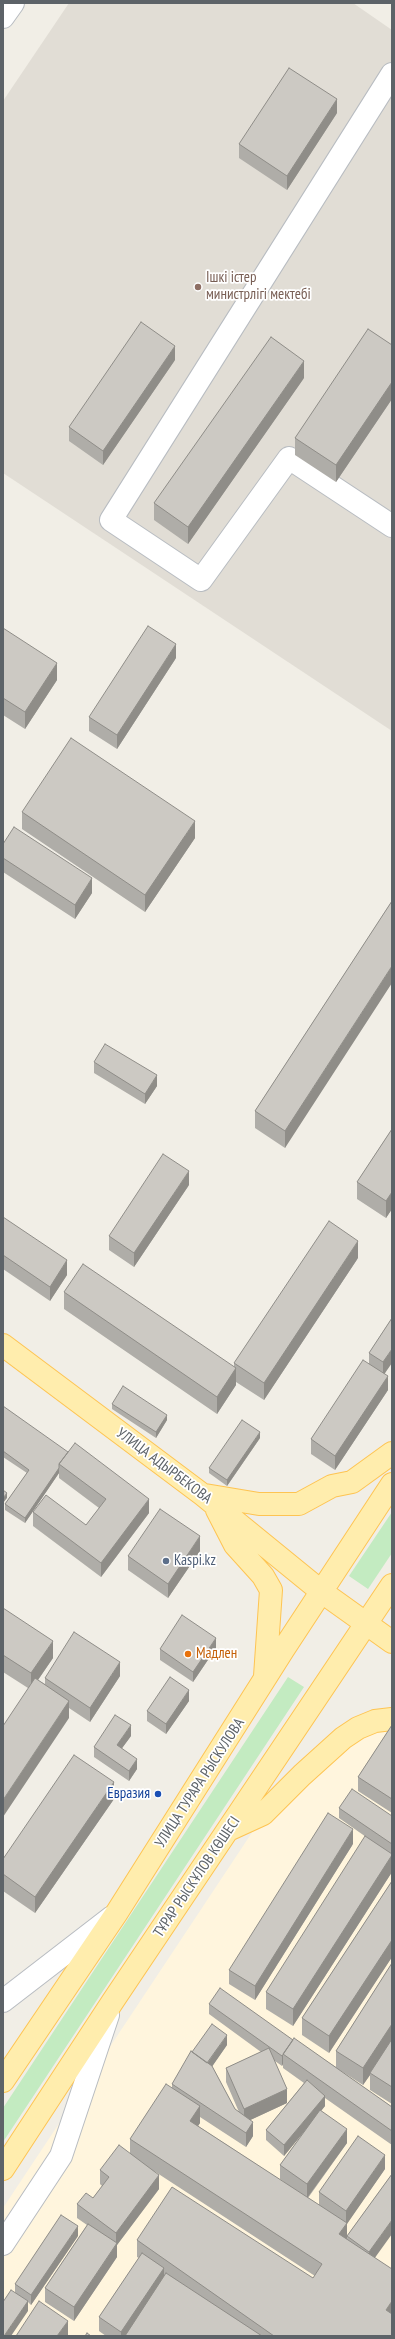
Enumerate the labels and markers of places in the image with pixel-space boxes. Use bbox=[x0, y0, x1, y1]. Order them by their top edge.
place label: Ішкі істер министрлігі мектебі bbox=[206, 269, 311, 304]
marker: Ішкі істер министрлігі мектебі bbox=[193, 282, 203, 292]
place label: Kaspi.kz bbox=[174, 1552, 216, 1570]
marker: Kaspi.kz bbox=[161, 1556, 171, 1566]
place label: Мадлен bbox=[196, 1645, 237, 1663]
marker: Мадлен bbox=[183, 1649, 193, 1659]
place label: Евразия bbox=[107, 1785, 150, 1803]
marker: Евразия bbox=[153, 1789, 163, 1799]

